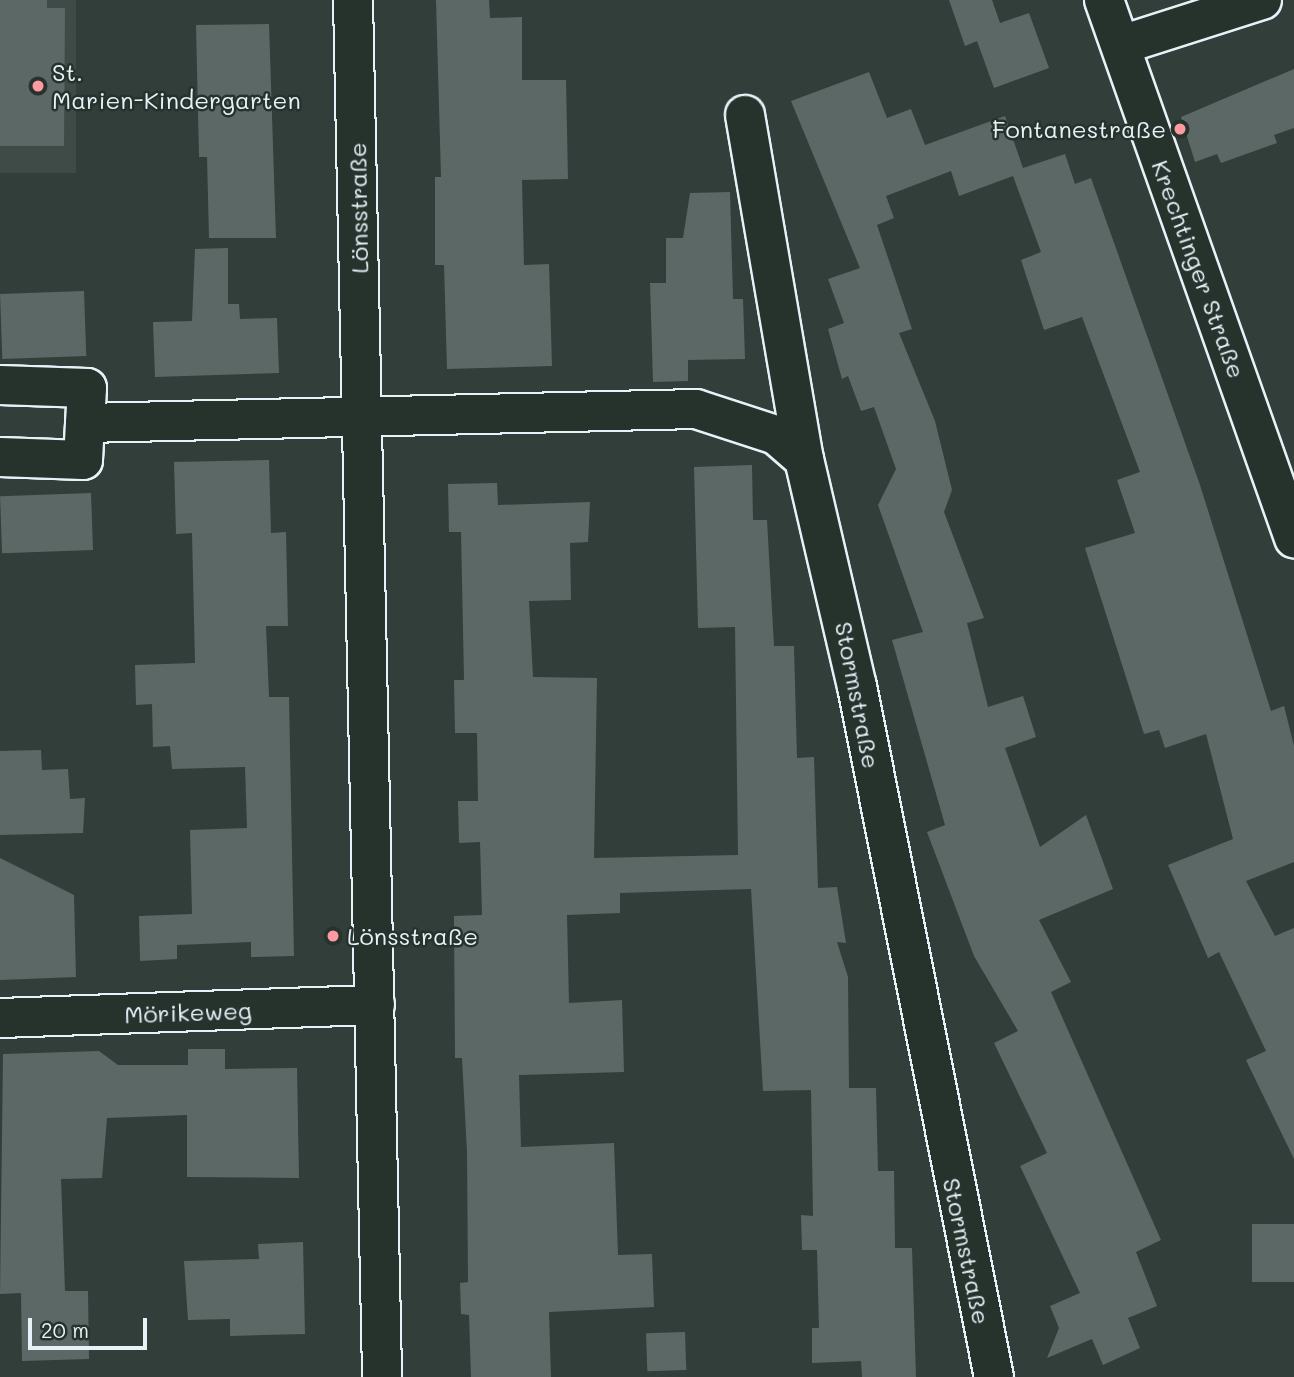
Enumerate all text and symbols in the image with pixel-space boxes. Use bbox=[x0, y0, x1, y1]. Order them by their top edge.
place label: St. Marien-Kindergarten bbox=[52, 58, 301, 114]
marker: St. Marien-Kindergarten bbox=[30, 78, 46, 94]
place label: Fontanestraße bbox=[992, 115, 1166, 143]
marker: Fontanestraße bbox=[1172, 121, 1188, 137]
street label: Lönsstraße bbox=[342, 142, 374, 274]
street label: Krechtinger Straße bbox=[1146, 156, 1252, 382]
street label: Stormstraße bbox=[830, 619, 886, 771]
place label: Lönsstraße bbox=[347, 922, 478, 950]
marker: Lönsstraße bbox=[325, 928, 341, 944]
street label: Mörikeweg bbox=[124, 995, 252, 1029]
street label: Stormstraße bbox=[937, 1175, 997, 1327]
scale bar bbox=[32, 1304, 150, 1348]
text: 20 m bbox=[41, 1316, 89, 1343]

